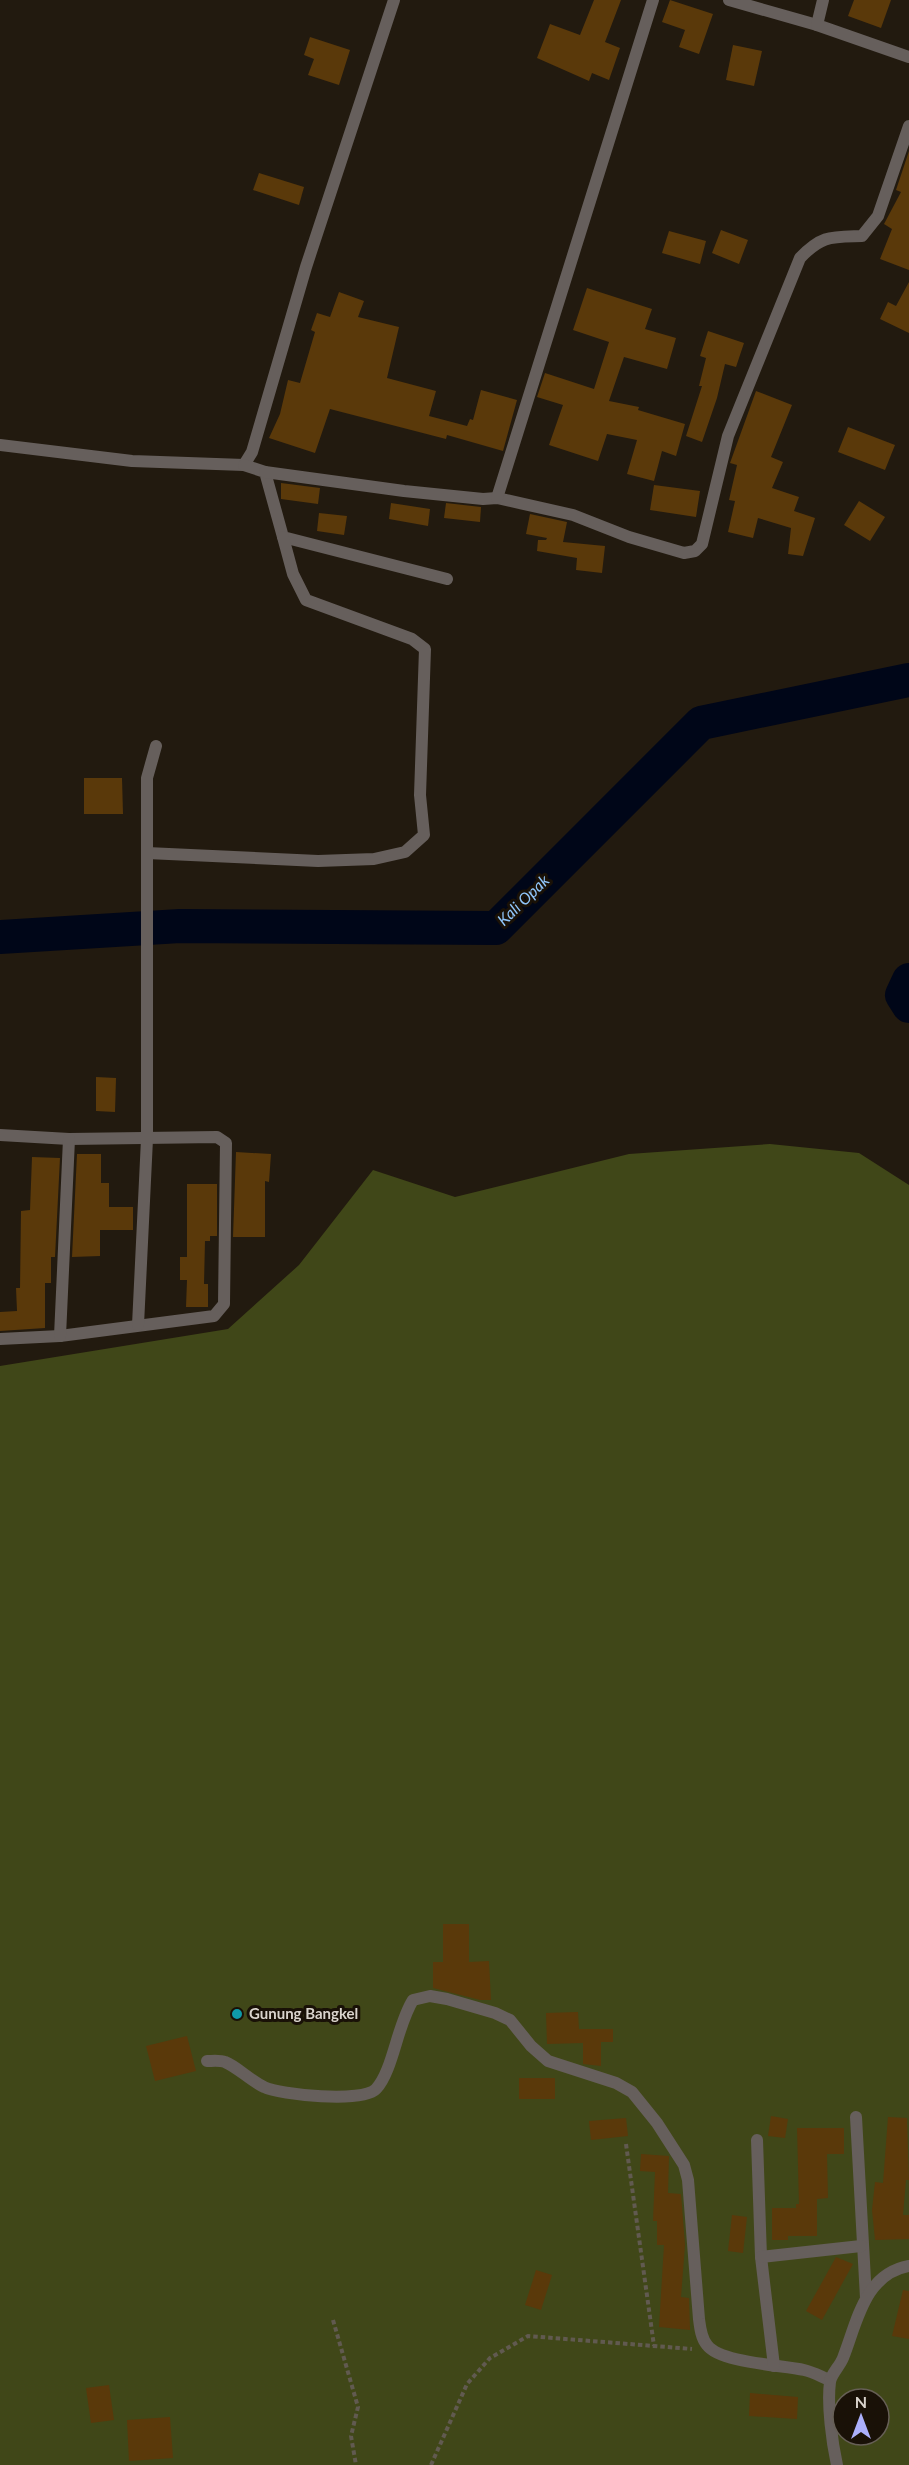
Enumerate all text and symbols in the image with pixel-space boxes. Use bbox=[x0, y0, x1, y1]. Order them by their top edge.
water label: Kali Opak bbox=[493, 870, 553, 929]
place label: Gunung Bangkel bbox=[249, 2004, 358, 2022]
marker: Gunung Bangkel bbox=[230, 2007, 244, 2021]
north arrow bbox=[831, 2387, 891, 2447]
text: N bbox=[855, 2392, 867, 2411]

